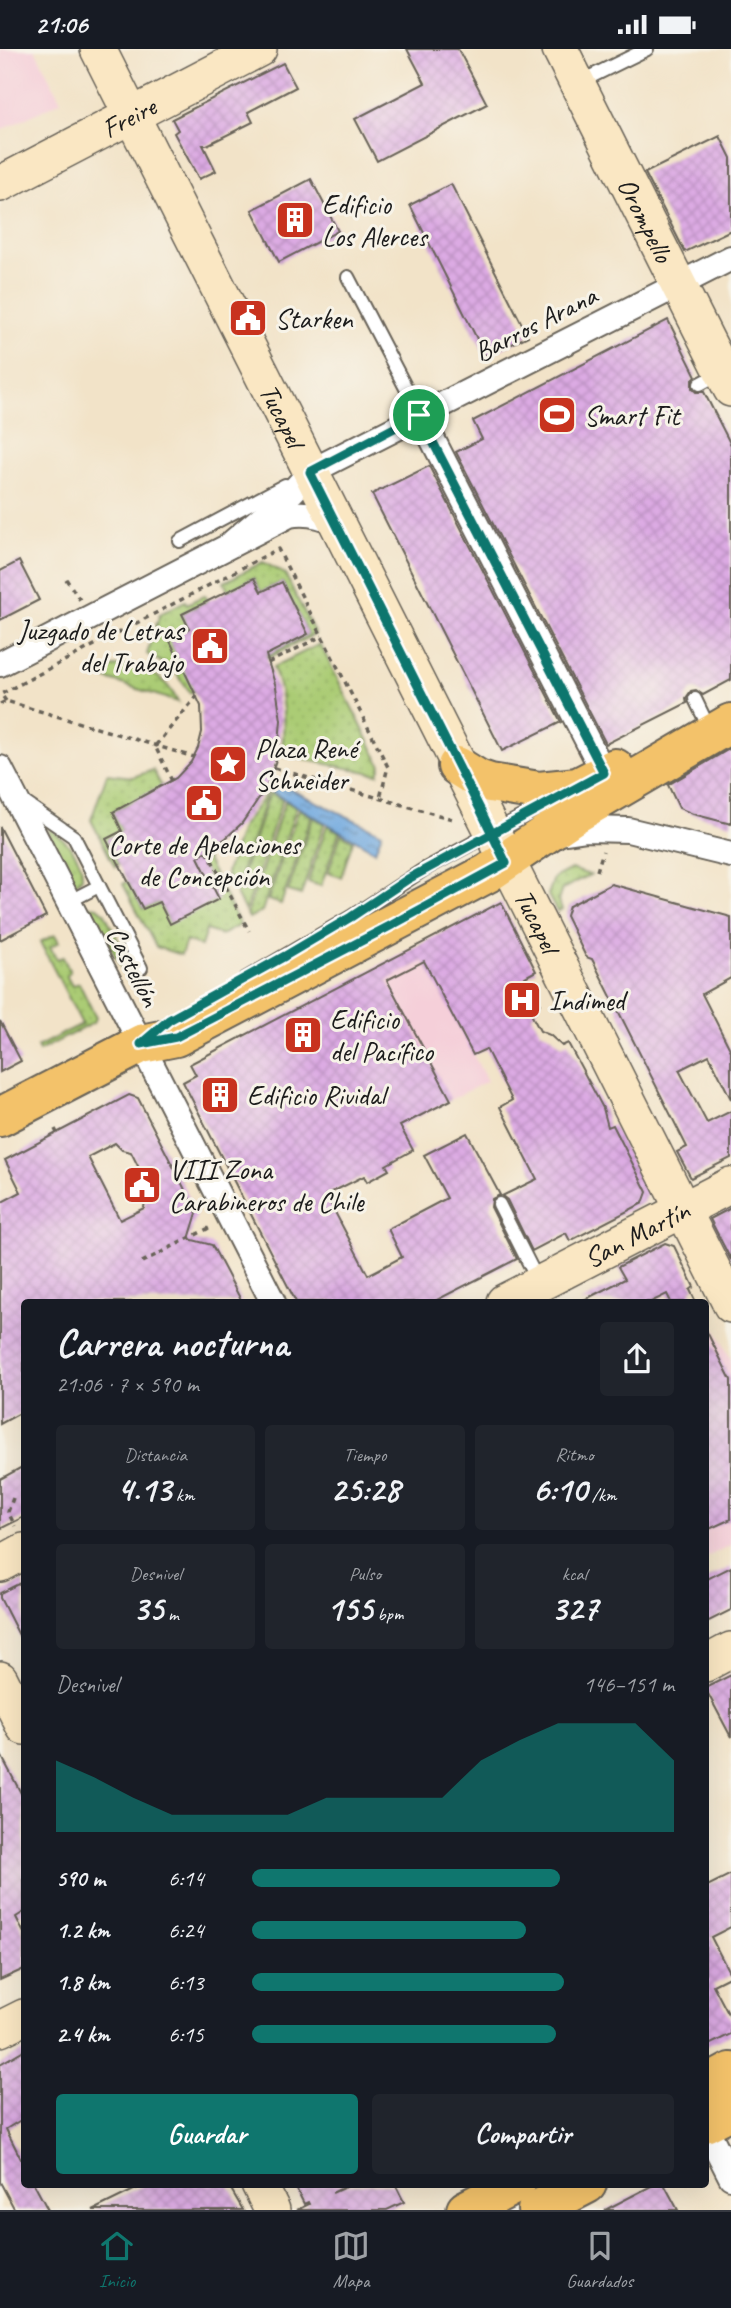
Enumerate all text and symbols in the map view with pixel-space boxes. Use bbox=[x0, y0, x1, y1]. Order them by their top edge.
text: 21:06 bbox=[35, 8, 88, 41]
street label: Freire bbox=[96, 88, 163, 146]
street label: Orompello bbox=[610, 172, 682, 270]
place label: Edificio Los Alerces bbox=[322, 187, 429, 254]
building icon: Edificio Los Alerces bbox=[274, 199, 316, 241]
street label: Barros Arana bbox=[468, 277, 604, 369]
public building icon: Starken bbox=[227, 297, 269, 339]
place label: Starken bbox=[275, 301, 354, 336]
street label: Tucapel bbox=[252, 378, 315, 458]
pin bbox=[389, 385, 449, 445]
sports icon: Smart Fit bbox=[536, 394, 578, 436]
icon: arrive bbox=[400, 396, 438, 434]
place label: Smart Fit bbox=[584, 398, 682, 433]
place label: Juzgado de Letras del Trabajo bbox=[16, 613, 185, 680]
public building icon: Juzgado de Letras del Trabajo bbox=[189, 625, 231, 667]
place label: Plaza René Schneider bbox=[255, 731, 361, 798]
place icon: Plaza René Schneider bbox=[207, 743, 249, 785]
public building icon: Corte de Apelaciones de Concepción bbox=[183, 782, 225, 824]
place label: Corte de Apelaciones de Concepción bbox=[108, 827, 302, 894]
street label: Tucapel bbox=[506, 883, 570, 963]
street label: Castellón bbox=[99, 920, 169, 1013]
hospital icon: Indimed bbox=[501, 979, 543, 1021]
place label: Indimed bbox=[549, 983, 629, 1018]
place label: Edificio del Pacífico bbox=[330, 1002, 435, 1069]
building icon: Edificio del Pacífico bbox=[282, 1014, 324, 1056]
building icon: Edificio Rividal bbox=[199, 1074, 241, 1116]
place label: Edificio Rividal bbox=[247, 1078, 390, 1113]
place label: VIII Zona Carabineros de Chile bbox=[169, 1152, 365, 1219]
public building icon: VIII Zona Carabineros de Chile bbox=[121, 1164, 163, 1206]
street label: San Martín bbox=[578, 1192, 696, 1276]
text: Carrera nocturna bbox=[56, 1320, 289, 1367]
button: share bbox=[600, 1322, 674, 1396]
text: 21:06 · 7 × 590 m bbox=[56, 1370, 199, 1399]
text: Distancia bbox=[124, 1443, 187, 1467]
text: Tiempo bbox=[344, 1443, 386, 1467]
text: Ritmo bbox=[555, 1443, 594, 1467]
text: 4.13 bbox=[117, 1467, 171, 1512]
text: 25:28 bbox=[330, 1467, 400, 1512]
text: 6:10 bbox=[532, 1467, 587, 1512]
text: km bbox=[171, 1483, 194, 1507]
text: /km bbox=[587, 1483, 617, 1507]
text: Desnivel bbox=[130, 1562, 181, 1586]
text: Pulso bbox=[349, 1562, 381, 1586]
text: kcal bbox=[562, 1562, 587, 1586]
text: 35 bbox=[133, 1586, 164, 1631]
text: 155 bbox=[327, 1586, 373, 1631]
text: 327 bbox=[551, 1586, 598, 1631]
text: m bbox=[164, 1602, 179, 1626]
text: bpm bbox=[373, 1602, 403, 1626]
text: Desnivel bbox=[56, 1670, 118, 1699]
text: 146–151 m bbox=[583, 1670, 674, 1699]
text: 590 m bbox=[56, 1864, 105, 1893]
text: 6:14 bbox=[168, 1864, 204, 1893]
text: 1.2 km bbox=[56, 1916, 110, 1945]
text: 6:24 bbox=[168, 1916, 204, 1945]
text: 1.8 km bbox=[56, 1968, 110, 1997]
text: 6:13 bbox=[168, 1968, 204, 1997]
text: 2.4 km bbox=[56, 2020, 110, 2049]
text: 6:15 bbox=[168, 2020, 204, 2049]
button: Guardar bbox=[56, 2094, 358, 2174]
button: Compartir bbox=[372, 2094, 674, 2174]
tab: Inicio bbox=[98, 2227, 136, 2293]
tab: Mapa bbox=[332, 2227, 370, 2293]
tab: Guardados bbox=[566, 2227, 633, 2293]

